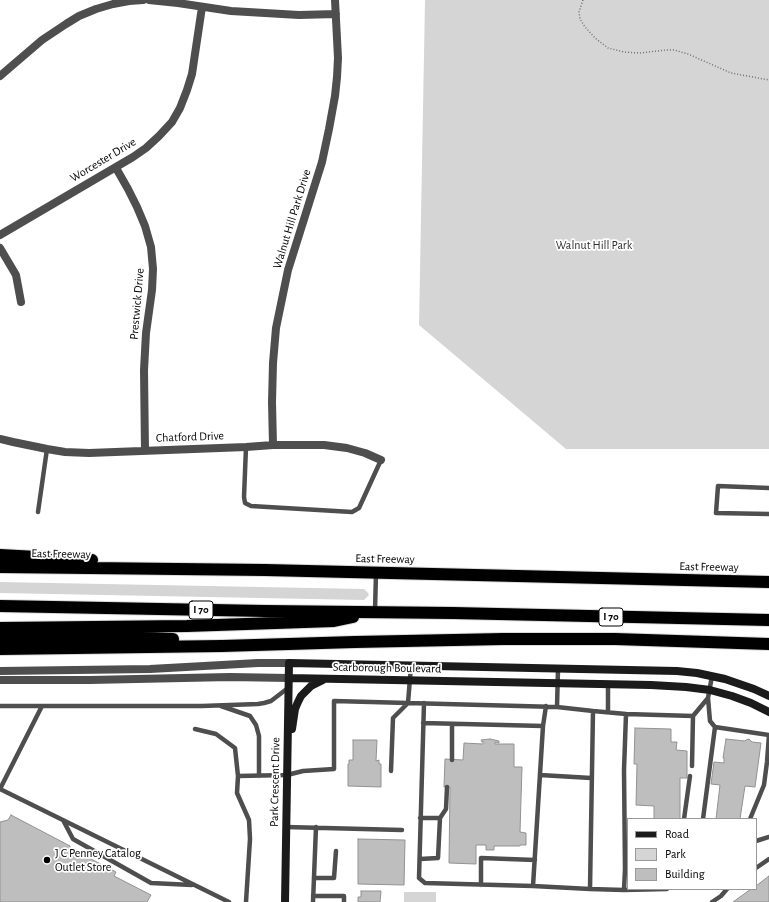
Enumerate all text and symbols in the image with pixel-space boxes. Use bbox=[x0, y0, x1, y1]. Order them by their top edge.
street label: Worcester Drive bbox=[67, 135, 139, 185]
street label: Walnut Hill Park Drive bbox=[270, 167, 314, 271]
park label: Walnut Hill Park bbox=[556, 238, 632, 252]
street label: Prestwick Drive bbox=[127, 268, 147, 340]
street label: Chatford Drive bbox=[156, 429, 224, 445]
street label: East Freeway bbox=[31, 546, 91, 562]
street label: East Freeway bbox=[355, 551, 415, 567]
street label: East Freeway bbox=[679, 559, 739, 575]
road number: I 70 bbox=[189, 601, 213, 619]
road number: I 70 bbox=[599, 608, 623, 626]
street label: Scarborough Boulevard bbox=[333, 660, 441, 676]
street label: Park Crescent Drive bbox=[267, 737, 283, 827]
legend bbox=[627, 818, 757, 890]
text: Road bbox=[665, 828, 689, 840]
place label: J C Penney Catalog Outlet Store bbox=[55, 846, 141, 874]
text: Park bbox=[665, 848, 686, 860]
marker: J C Penney Catalog Outlet Store bbox=[42, 855, 52, 865]
text: Building bbox=[665, 868, 705, 880]

